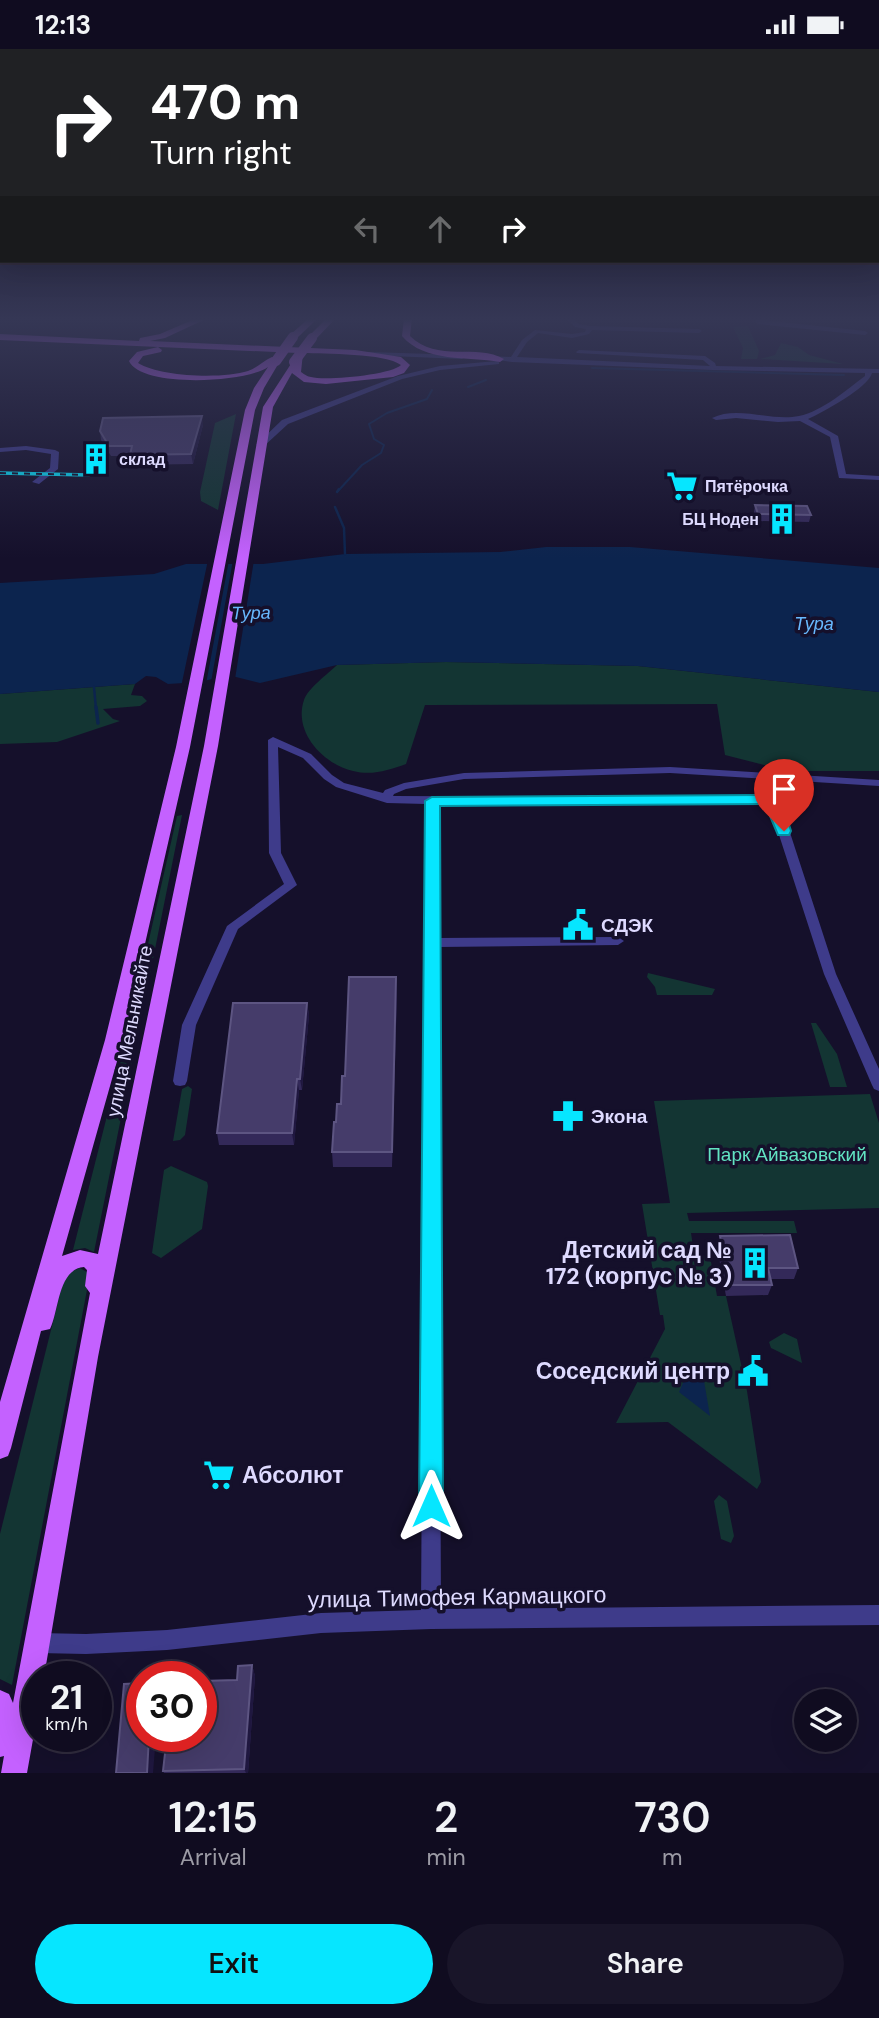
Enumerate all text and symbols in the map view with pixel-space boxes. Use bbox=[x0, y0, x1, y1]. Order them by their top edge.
text: 12:13 bbox=[35, 8, 91, 42]
text: 470 m bbox=[150, 70, 300, 134]
icon: right bbox=[35, 77, 126, 168]
text: Turn right bbox=[150, 132, 292, 174]
icon: left bbox=[348, 210, 386, 248]
icon: ahead bbox=[421, 210, 459, 248]
icon: right bbox=[494, 210, 532, 248]
building icon: склад bbox=[79, 442, 113, 476]
place label: склад bbox=[119, 449, 165, 470]
supermarket icon: Пятёрочка bbox=[665, 469, 699, 503]
place label: Пятёрочка bbox=[705, 476, 788, 497]
building icon: БЦ Ноден bbox=[765, 502, 799, 536]
place label: БЦ Ноден bbox=[682, 509, 759, 530]
water label: Тура bbox=[231, 601, 271, 625]
water label: Тура bbox=[794, 612, 834, 636]
pin bbox=[754, 759, 814, 831]
icon: arrive bbox=[765, 770, 803, 808]
public building icon: СДЭК bbox=[561, 908, 595, 942]
place label: СДЭК bbox=[601, 913, 654, 938]
street label: улица Мельникайте bbox=[101, 943, 158, 1119]
pharmacy icon: Экона bbox=[551, 1099, 585, 1133]
place label: Экона bbox=[591, 1104, 648, 1129]
park label: Парк Айвазовский bbox=[707, 1142, 867, 1167]
place label: Детский сад № 172 (корпус № 3) bbox=[546, 1235, 732, 1291]
building icon: Детский сад № 172 (корпус № 3) bbox=[738, 1246, 772, 1280]
public building icon: Соседский центр bbox=[736, 1354, 770, 1388]
place label: Соседский центр bbox=[536, 1356, 730, 1386]
supermarket icon: Абсолют bbox=[202, 1458, 236, 1492]
place label: Абсолют bbox=[242, 1460, 343, 1490]
position arrow bbox=[394, 1469, 468, 1543]
street label: улица Тимофея Кармацкого bbox=[307, 1579, 607, 1615]
speed limit sign: 30 bbox=[126, 1661, 217, 1752]
text: 21 bbox=[50, 1674, 83, 1720]
map controls bbox=[794, 1689, 857, 1752]
button: layers bbox=[794, 1689, 857, 1752]
text: km/h bbox=[45, 1712, 88, 1736]
text: 12:15 bbox=[168, 1790, 258, 1845]
text: 2 bbox=[434, 1790, 458, 1845]
text: 730 bbox=[634, 1790, 711, 1845]
text: Arrival bbox=[180, 1842, 247, 1872]
text: min bbox=[426, 1842, 466, 1872]
text: m bbox=[662, 1842, 683, 1872]
button: Exit bbox=[35, 1924, 433, 2004]
button: Share bbox=[447, 1924, 844, 2004]

